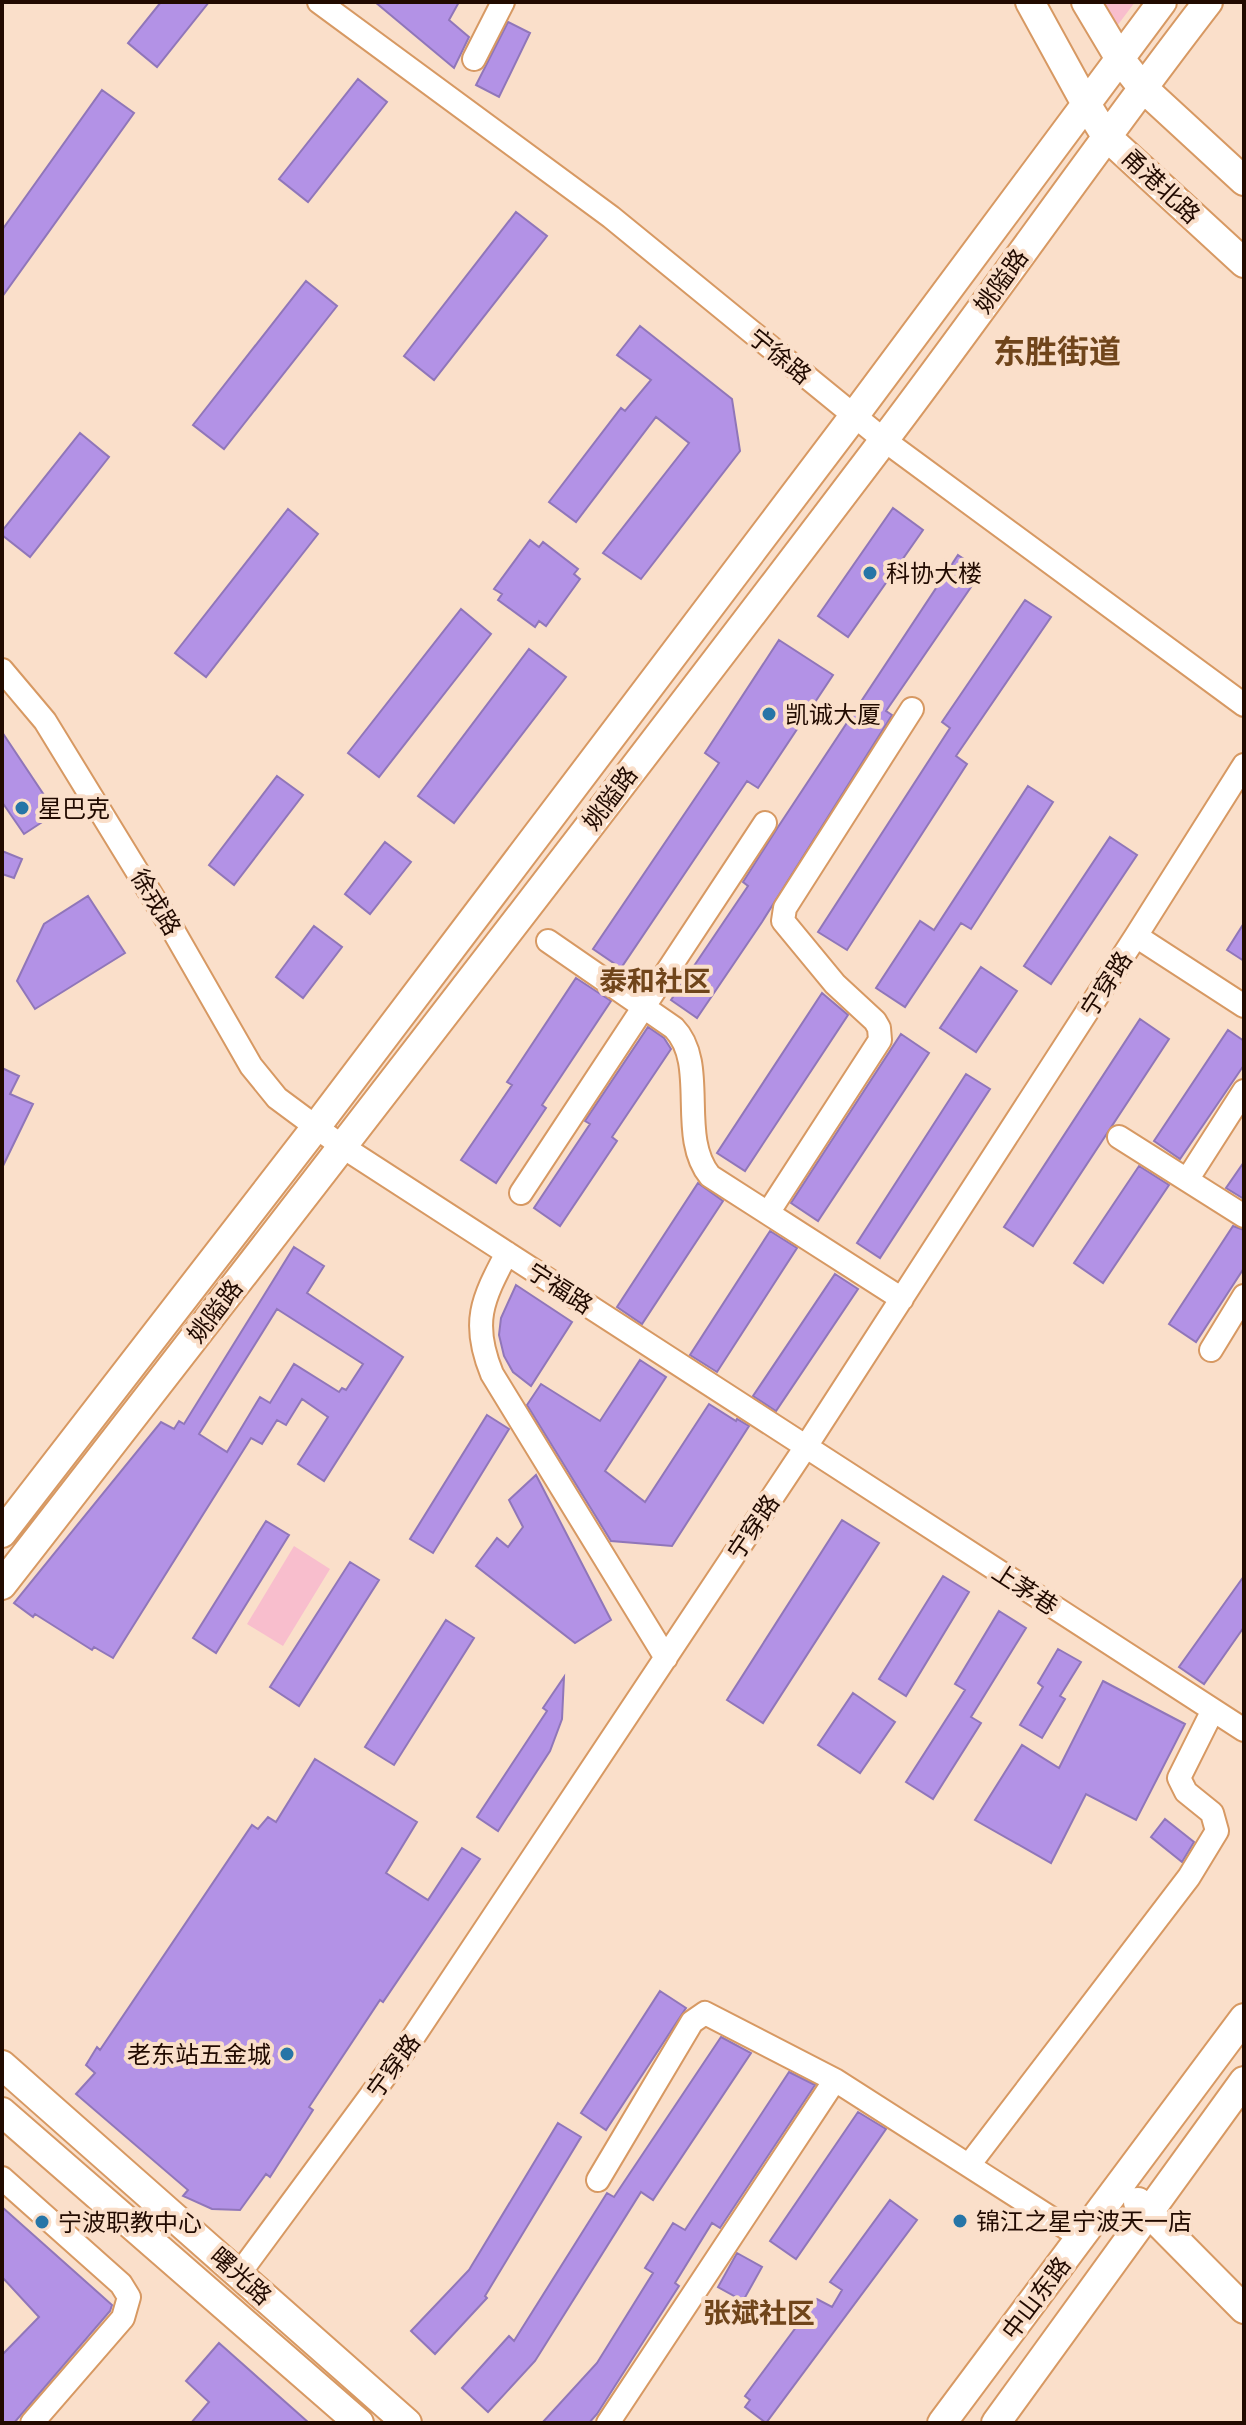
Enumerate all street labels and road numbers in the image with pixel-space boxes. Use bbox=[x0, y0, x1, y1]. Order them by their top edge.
street label: 甬港北路 bbox=[1116, 143, 1206, 229]
street label: 姚隘路 bbox=[968, 243, 1034, 319]
street label: 宁徐路 bbox=[743, 322, 817, 390]
street label: 姚隘路 bbox=[577, 761, 643, 835]
street label: 徐戎路 bbox=[125, 864, 187, 940]
street label: 宁穿路 bbox=[1074, 946, 1138, 1022]
street label: 宁福路 bbox=[522, 1256, 598, 1320]
street label: 姚隘路 bbox=[181, 1274, 249, 1348]
street label: 宁穿路 bbox=[721, 1489, 785, 1565]
street label: 上茅巷 bbox=[987, 1557, 1063, 1621]
street label: 宁穿路 bbox=[360, 2028, 426, 2104]
street label: 曙光路 bbox=[205, 2241, 277, 2311]
street label: 中山东路 bbox=[996, 2251, 1076, 2345]

